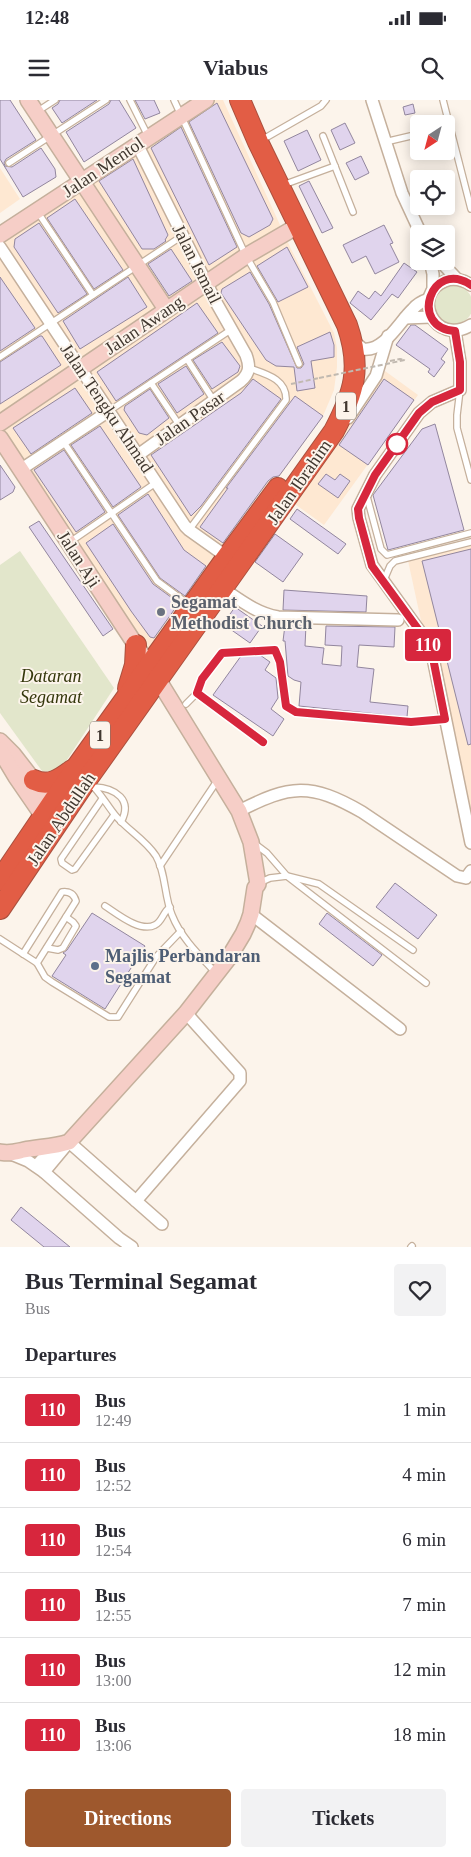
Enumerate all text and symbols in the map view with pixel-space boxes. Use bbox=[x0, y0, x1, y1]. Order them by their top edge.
text: 12:48 bbox=[25, 7, 69, 28]
icon: menu bbox=[25, 54, 53, 82]
icon: search bbox=[418, 54, 446, 82]
text: Viabus bbox=[203, 55, 268, 80]
north arrow bbox=[410, 115, 455, 160]
map controls bbox=[410, 115, 455, 270]
street label: Jalan Mentol bbox=[59, 133, 147, 201]
button: locate bbox=[410, 170, 455, 215]
street label: Jalan Ismail bbox=[168, 221, 226, 307]
button: layers bbox=[410, 225, 455, 270]
street label: Jalan Awang bbox=[101, 291, 187, 359]
street label: Jalan Tengku Ahmad bbox=[56, 340, 158, 476]
street label: Jalan Pasar bbox=[151, 387, 229, 449]
road number: 1 bbox=[336, 392, 356, 420]
unlabelled marker bbox=[386, 433, 408, 455]
street label: Jalan Ibrahim bbox=[263, 436, 335, 528]
street label: Jalan Aji bbox=[53, 527, 105, 591]
place label: Segamat Methodist Church bbox=[171, 592, 312, 633]
marker: Segamat Methodist Church bbox=[155, 606, 167, 618]
line badge: 110 bbox=[399, 629, 457, 661]
text: 110 bbox=[415, 635, 441, 655]
park label: Dataran Segamat bbox=[19, 666, 83, 707]
road number: 1 bbox=[90, 722, 110, 748]
street label: Jalan Abdullah bbox=[23, 769, 99, 869]
place label: Majlis Perbandaran Segamat bbox=[105, 946, 261, 987]
marker: Majlis Perbandaran Segamat bbox=[89, 960, 101, 972]
button: heart bbox=[394, 1264, 446, 1316]
text: Bus Terminal Segamat bbox=[25, 1268, 257, 1294]
text: Bus bbox=[25, 1300, 50, 1317]
text: Departures bbox=[25, 1344, 116, 1365]
text: Bus bbox=[95, 1390, 126, 1411]
text: 1 min bbox=[402, 1399, 446, 1420]
text: 110 bbox=[39, 1400, 66, 1420]
text: 12:49 bbox=[95, 1412, 131, 1429]
text: Bus bbox=[95, 1455, 126, 1476]
text: 4 min bbox=[402, 1464, 446, 1485]
text: 110 bbox=[39, 1465, 66, 1485]
text: 12:52 bbox=[95, 1477, 131, 1494]
text: Bus bbox=[95, 1520, 126, 1541]
text: 6 min bbox=[402, 1529, 446, 1550]
text: 110 bbox=[39, 1530, 66, 1550]
text: 12:54 bbox=[95, 1542, 131, 1559]
text: Bus bbox=[95, 1585, 126, 1606]
text: 7 min bbox=[402, 1594, 446, 1615]
text: 110 bbox=[39, 1595, 66, 1615]
text: 12:55 bbox=[95, 1607, 131, 1624]
text: Bus bbox=[95, 1650, 126, 1671]
text: 12 min bbox=[393, 1659, 446, 1680]
text: 110 bbox=[39, 1660, 66, 1680]
text: 13:00 bbox=[95, 1672, 131, 1689]
text: Bus bbox=[95, 1715, 126, 1736]
text: 18 min bbox=[393, 1724, 446, 1745]
text: 110 bbox=[39, 1725, 66, 1745]
text: 13:06 bbox=[95, 1737, 131, 1754]
button: Directions bbox=[25, 1789, 231, 1847]
button: Tickets bbox=[241, 1789, 446, 1847]

